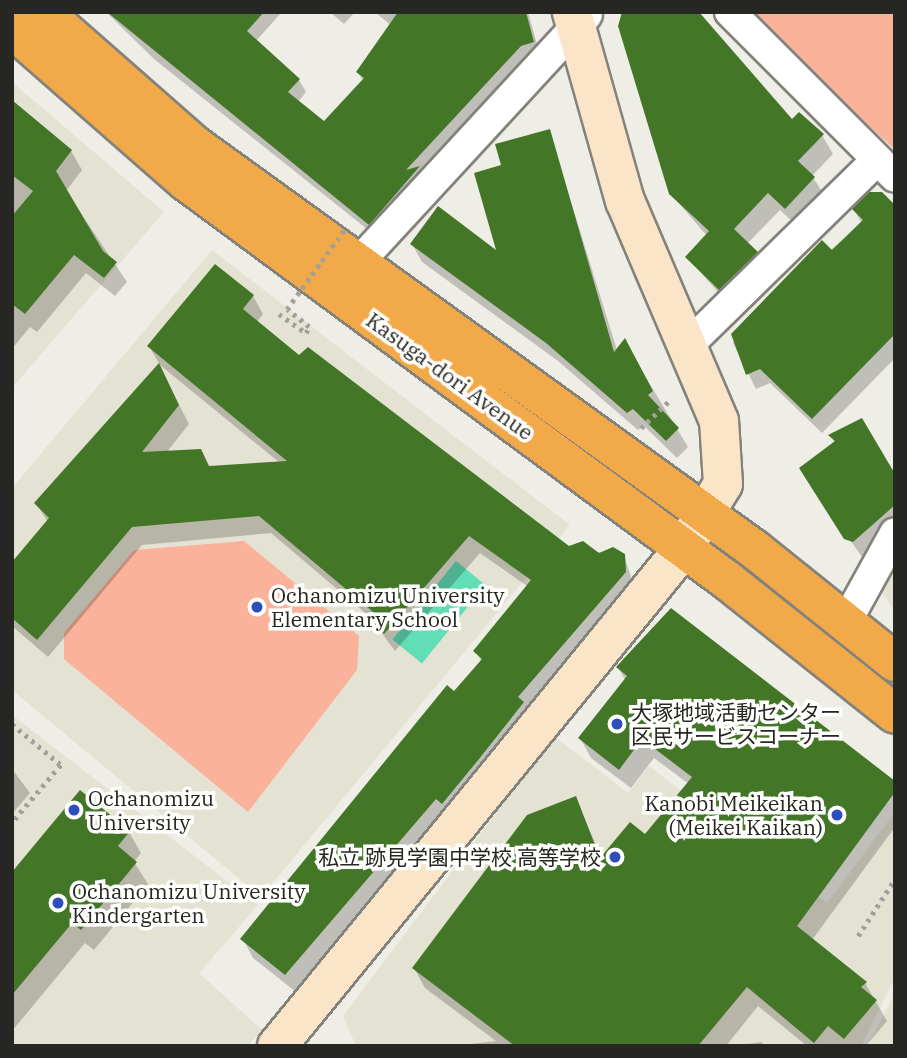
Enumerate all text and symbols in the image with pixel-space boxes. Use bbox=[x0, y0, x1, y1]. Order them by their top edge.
street label: Kasuga-dori Avenue bbox=[362, 307, 538, 445]
place label: Ochanomizu University Elementary School bbox=[271, 582, 504, 632]
marker: Ochanomizu University Elementary School bbox=[249, 599, 265, 615]
place label: 大塚地域活動センター 区民サービスコーナー bbox=[631, 699, 841, 749]
marker: 大塚地域活動センター 区民サービスコーナー bbox=[609, 716, 625, 732]
place label: Ochanomizu University bbox=[88, 785, 214, 835]
place label: Kanobi Meikeikan (Meikei Kaikan) bbox=[645, 790, 823, 840]
marker: Ochanomizu University bbox=[66, 802, 82, 818]
marker: Kanobi Meikeikan (Meikei Kaikan) bbox=[829, 807, 845, 823]
place label: 私立 跡見学園中学校 高等学校 bbox=[318, 844, 601, 870]
marker: 私立 跡見学園中学校 高等学校 bbox=[607, 849, 623, 865]
place label: Ochanomizu University Kindergarten bbox=[72, 878, 305, 928]
marker: Ochanomizu University Kindergarten bbox=[50, 895, 66, 911]

